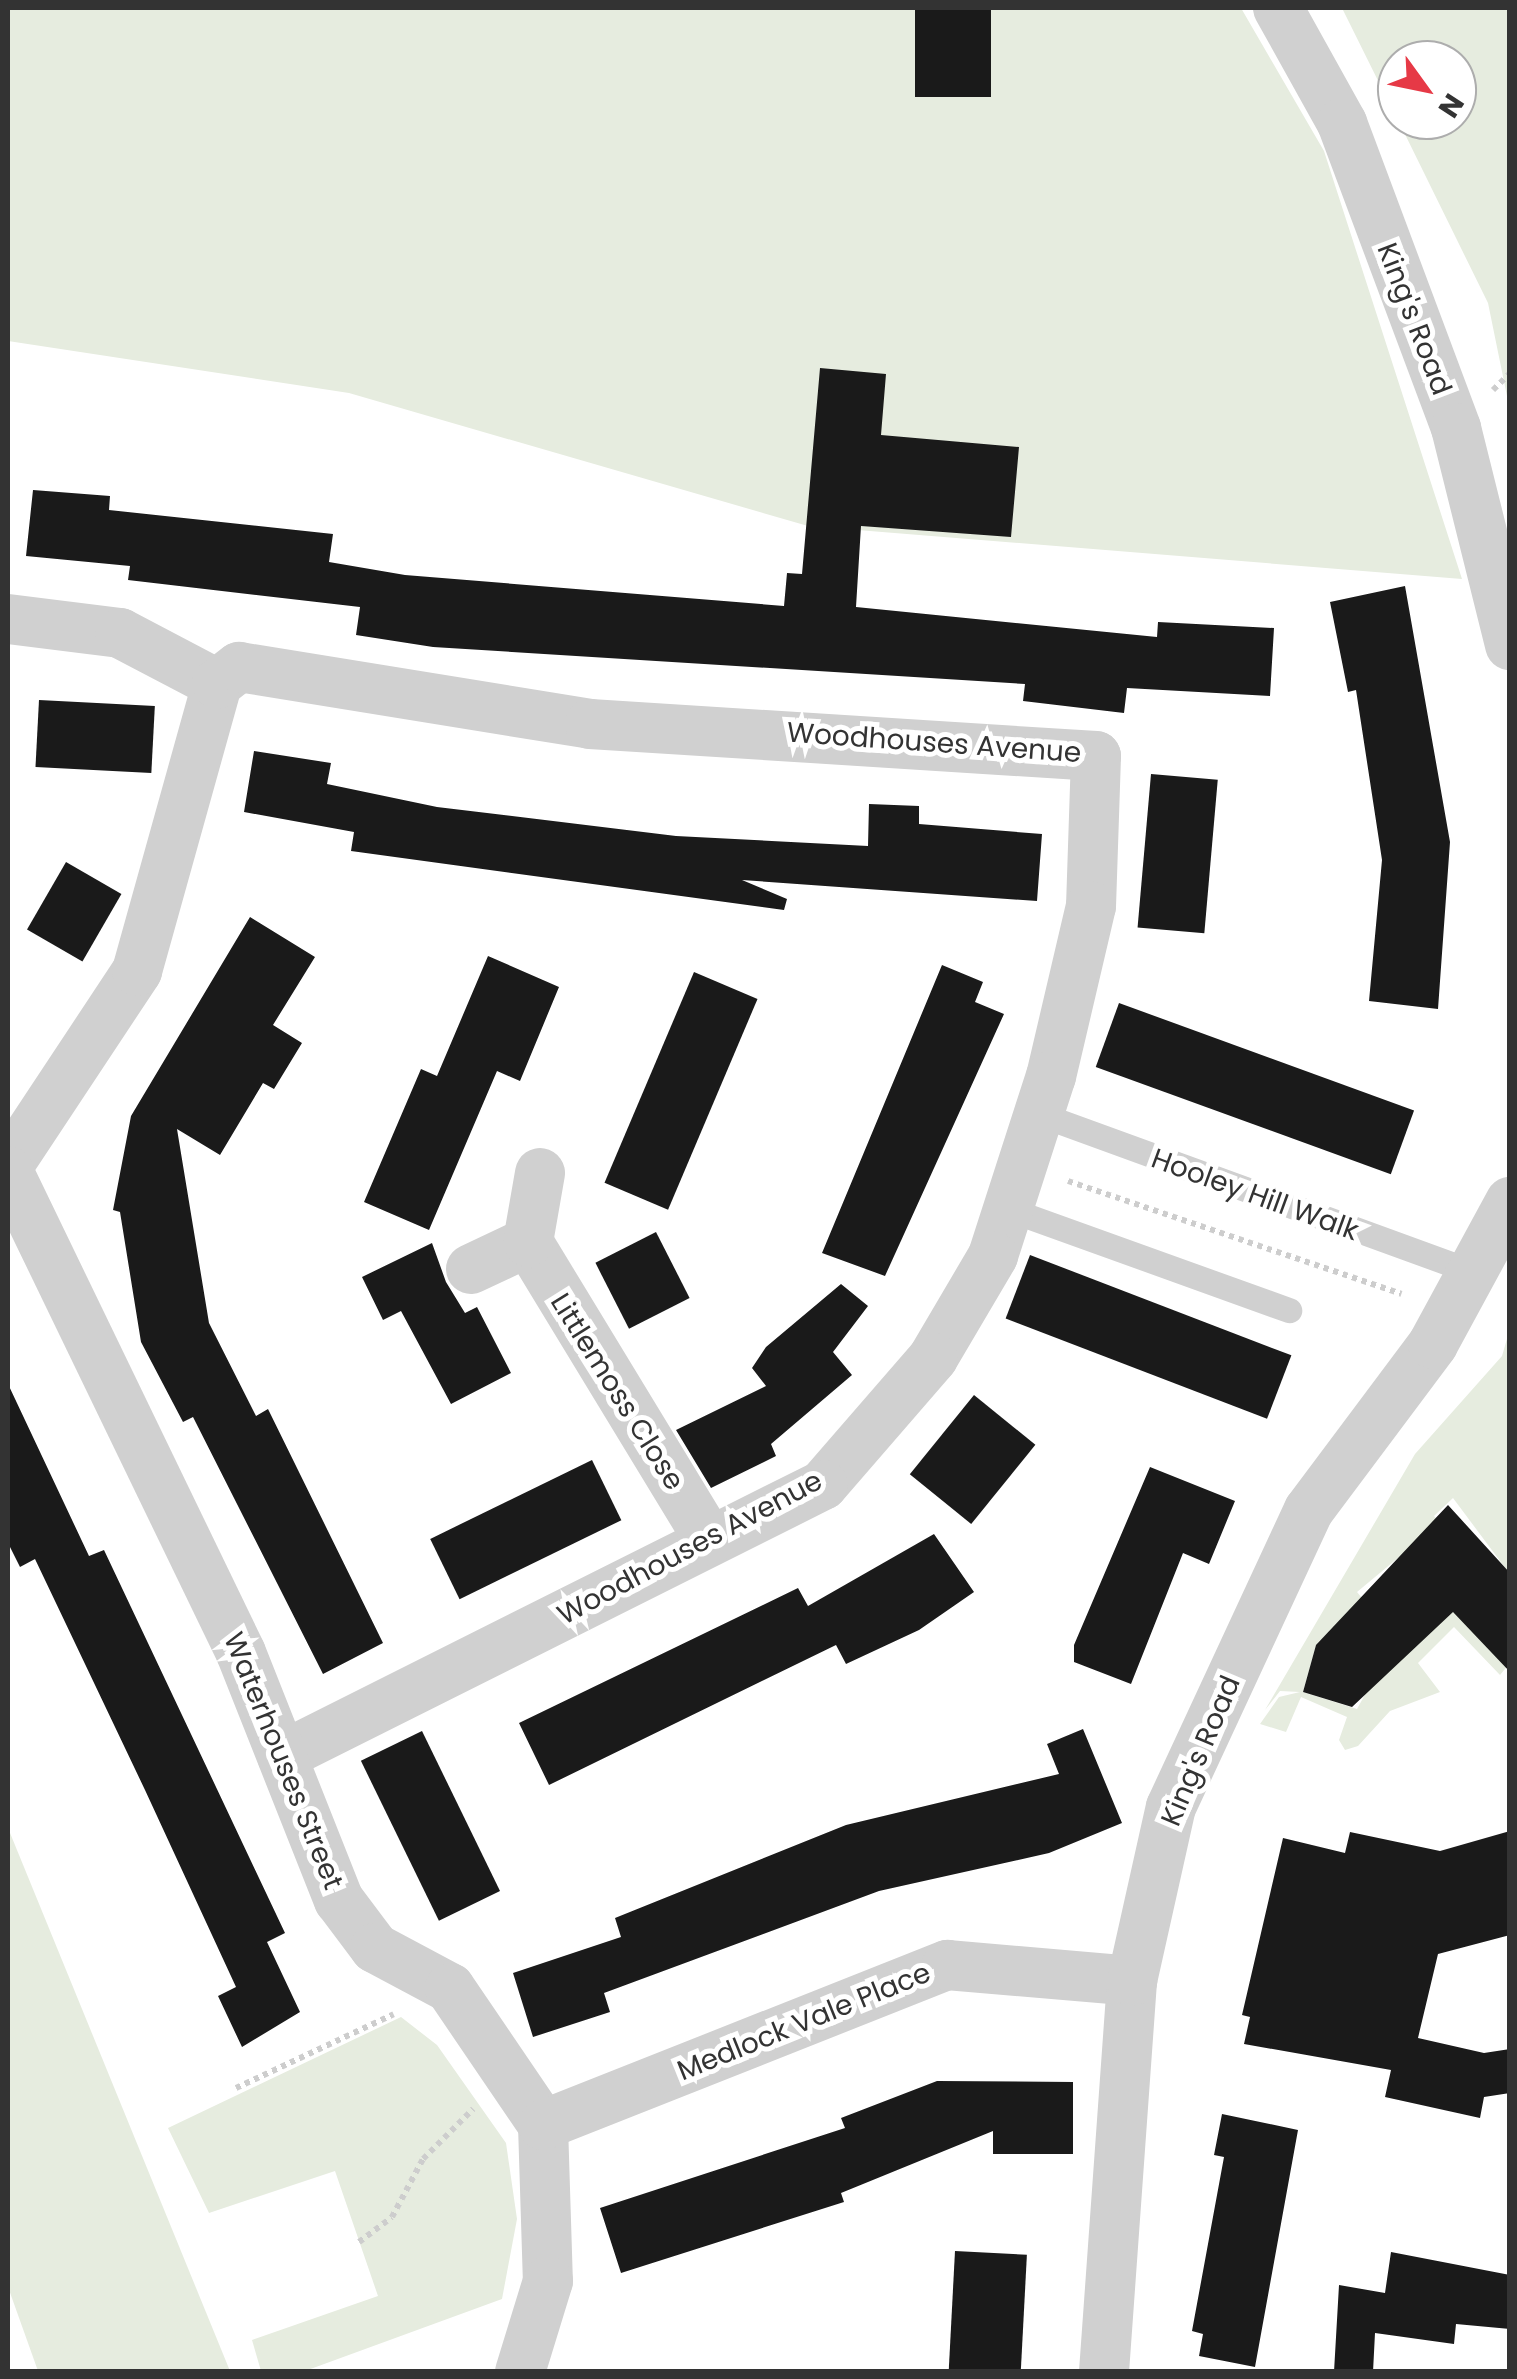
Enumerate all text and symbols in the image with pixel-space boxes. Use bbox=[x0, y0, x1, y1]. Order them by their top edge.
north arrow bbox=[1377, 40, 1477, 140]
text: N bbox=[1429, 86, 1473, 125]
street label: King's Road bbox=[1370, 238, 1458, 400]
street label: Woodhouses Avenue bbox=[786, 716, 1082, 770]
street label: Hooley Hill Walk bbox=[1147, 1142, 1363, 1248]
street label: Littlemoss Close bbox=[543, 1287, 691, 1497]
street label: Woodhouses Avenue bbox=[552, 1464, 828, 1632]
street label: Waterhouses Street bbox=[216, 1628, 350, 1894]
street label: King's Road bbox=[1154, 1671, 1248, 1831]
street label: Medlock Vale Place bbox=[673, 1956, 935, 2088]

